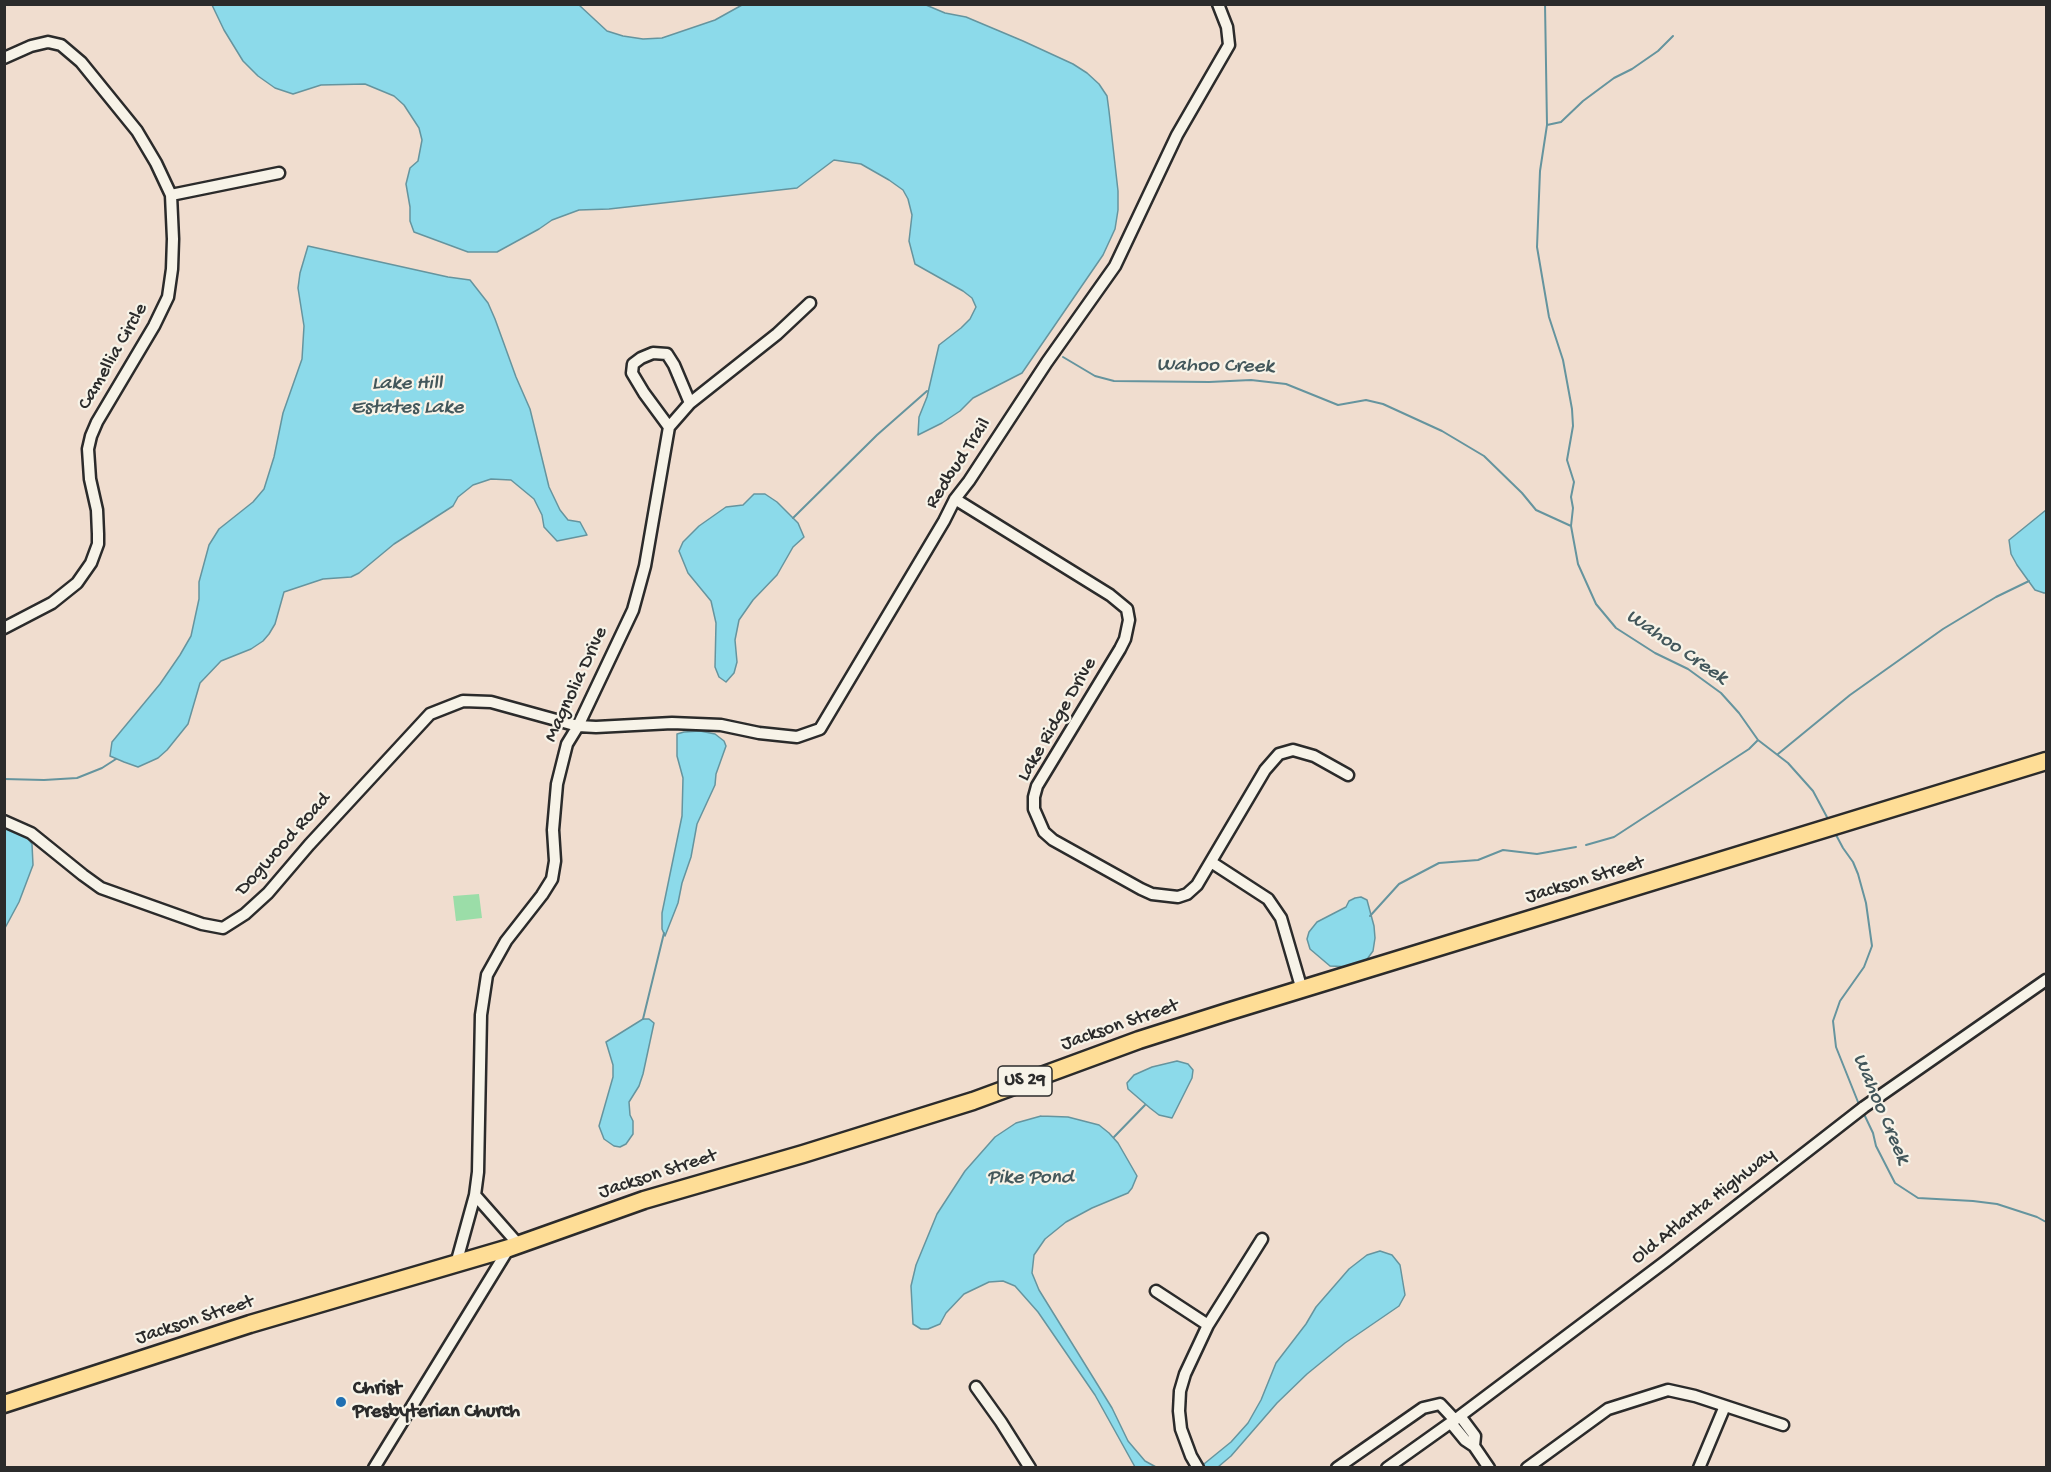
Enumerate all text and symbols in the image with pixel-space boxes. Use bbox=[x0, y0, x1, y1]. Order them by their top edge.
street label: Camellia Circle bbox=[74, 299, 154, 415]
water label: Wahoo Creek bbox=[1156, 353, 1274, 381]
water label: Lake Hill Estates Lake bbox=[351, 372, 463, 422]
street label: Redbud Trail bbox=[921, 414, 997, 514]
water label: Wahoo Creek bbox=[1620, 605, 1732, 691]
street label: Magnolia Drive bbox=[540, 624, 614, 746]
street label: Lake Ridge Drive bbox=[1013, 654, 1103, 786]
street label: Dogwood Road bbox=[231, 788, 337, 902]
street label: Jackson Street bbox=[1523, 852, 1647, 910]
street label: Jackson Street bbox=[1058, 995, 1182, 1057]
water label: Wahoo Creek bbox=[1845, 1050, 1915, 1168]
road number: US 29 bbox=[998, 1066, 1052, 1096]
street label: Old Atlanta Highway bbox=[1627, 1143, 1781, 1271]
street label: Jackson Street bbox=[596, 1145, 720, 1205]
water label: Pike Pond bbox=[987, 1166, 1073, 1192]
street label: Jackson Street bbox=[133, 1291, 257, 1351]
place label: Christ Presbyterian Church bbox=[353, 1378, 520, 1425]
marker: Christ Presbyterian Church bbox=[334, 1395, 348, 1409]

